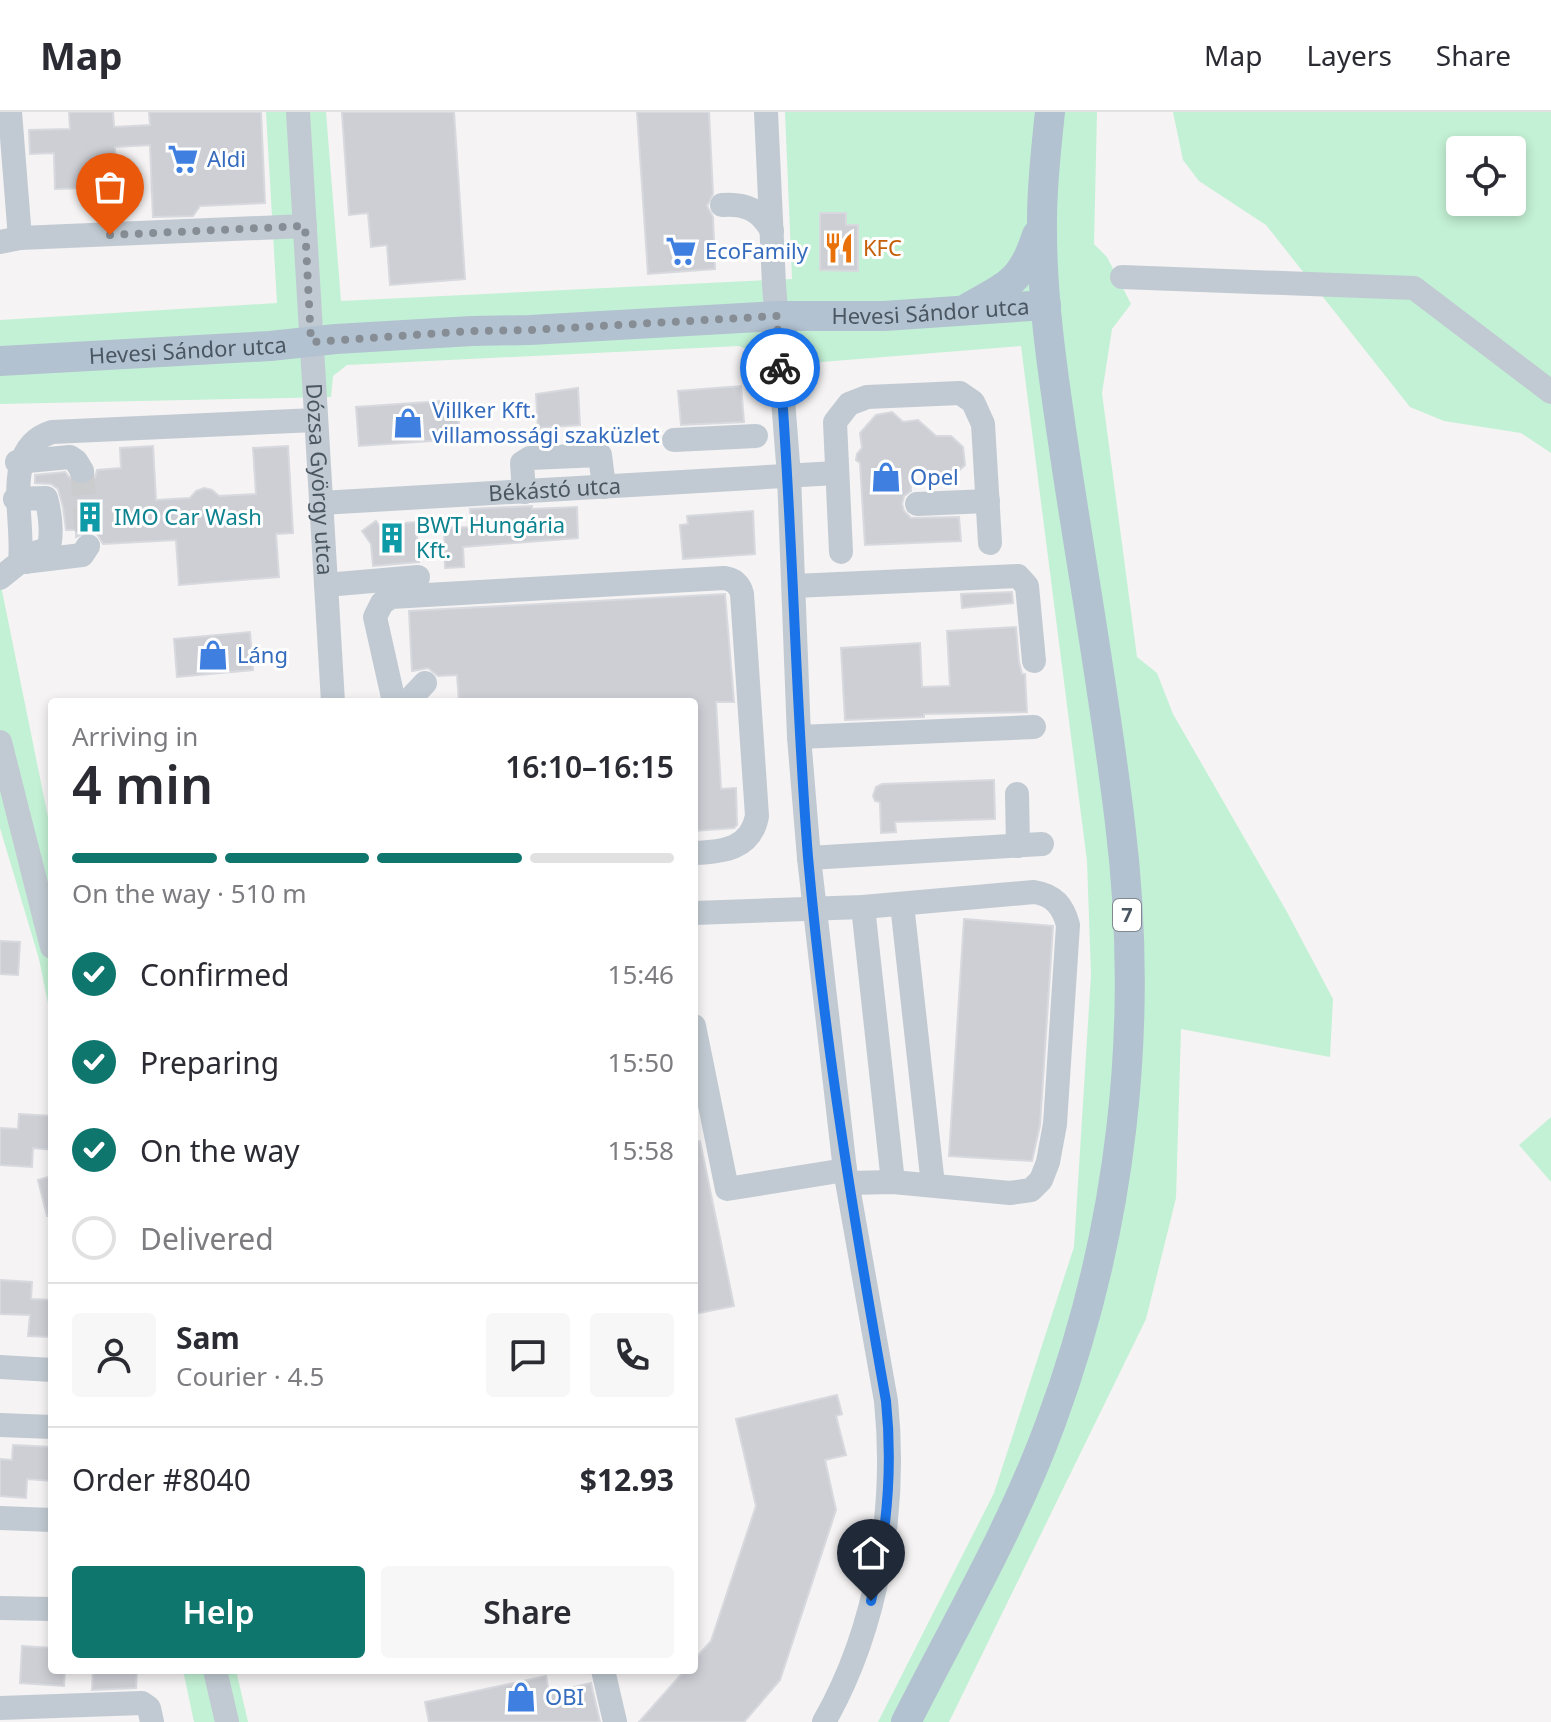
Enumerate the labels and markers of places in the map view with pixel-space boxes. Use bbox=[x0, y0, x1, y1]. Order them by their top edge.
supermarket icon: Aldi bbox=[166, 142, 200, 176]
place label: Aldi bbox=[207, 143, 246, 173]
pin bbox=[76, 153, 144, 235]
restaurant icon: KFC bbox=[822, 231, 856, 265]
place label: KFC bbox=[863, 232, 902, 262]
supermarket icon: EcoFamily bbox=[664, 234, 698, 268]
place label: EcoFamily bbox=[705, 235, 809, 265]
place label: Villker Kft. villamossági szaküzlet bbox=[432, 394, 660, 449]
shop icon: Villker Kft. villamossági szaküzlet bbox=[391, 406, 425, 440]
shop icon: Opel bbox=[869, 460, 903, 494]
place label: Opel bbox=[910, 461, 959, 491]
building icon: IMO Car Wash bbox=[73, 500, 107, 534]
place label: IMO Car Wash bbox=[114, 501, 262, 531]
place label: BWT Hungária Kft. bbox=[416, 509, 565, 564]
building icon: BWT Hungária Kft. bbox=[375, 521, 409, 555]
shop icon: Láng bbox=[196, 638, 230, 672]
place label: Láng bbox=[237, 639, 288, 669]
pin bbox=[837, 1519, 905, 1601]
shop icon: OBI bbox=[504, 1680, 538, 1714]
place label: OBI bbox=[545, 1681, 584, 1711]

